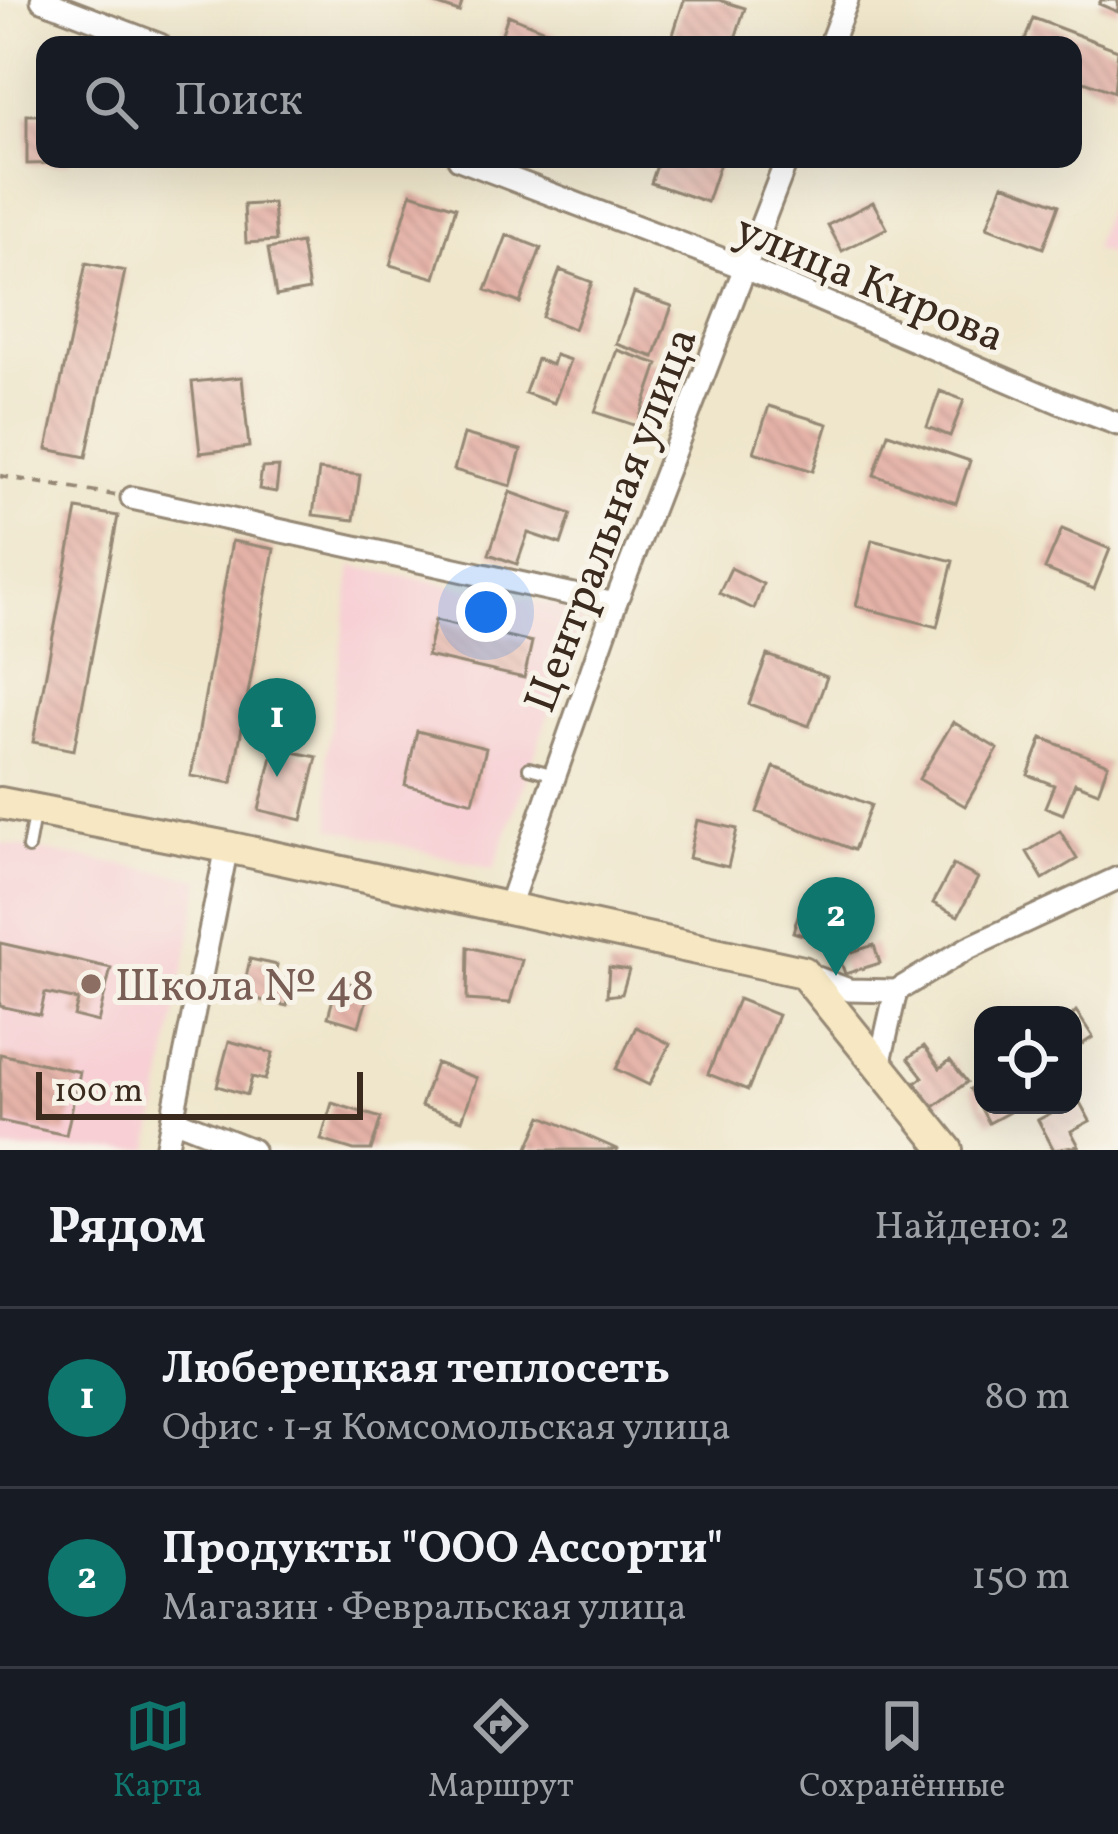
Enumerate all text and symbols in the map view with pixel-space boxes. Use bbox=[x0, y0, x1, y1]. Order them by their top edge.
search box bbox=[36, 36, 1082, 168]
icon: search bbox=[78, 69, 144, 135]
text: Поиск bbox=[174, 71, 303, 134]
street label: улица Кирова bbox=[725, 200, 1014, 370]
street label: Центральная улица bbox=[511, 319, 716, 722]
your location bbox=[456, 582, 516, 642]
pin: 1 bbox=[238, 678, 316, 777]
pin: 2 bbox=[797, 877, 875, 976]
place label: Школа № 48 bbox=[115, 957, 374, 1020]
marker: Школа № 48 bbox=[78, 971, 104, 997]
map controls bbox=[974, 1006, 1082, 1114]
button: locate bbox=[974, 1006, 1082, 1114]
scale bar bbox=[36, 1066, 363, 1119]
text: 100 m bbox=[54, 1070, 143, 1116]
text: Рядом bbox=[48, 1193, 206, 1264]
text: Найдено: 2 bbox=[874, 1201, 1070, 1255]
text: Люберецкая теплосеть bbox=[162, 1339, 670, 1402]
text: 1 bbox=[79, 1371, 95, 1425]
text: 80 m bbox=[984, 1371, 1070, 1425]
text: Офис · 1-я Комсомольская улица bbox=[162, 1402, 731, 1456]
text: Продукты "ООО Ассорти" bbox=[162, 1519, 723, 1582]
text: 2 bbox=[77, 1551, 97, 1605]
text: 150 m bbox=[971, 1551, 1070, 1605]
text: Магазин · Февральская улица bbox=[162, 1582, 687, 1636]
tab: Карта bbox=[113, 1693, 202, 1811]
tab: Маршрут bbox=[428, 1693, 574, 1811]
tab: Сохранённые bbox=[799, 1693, 1005, 1811]

